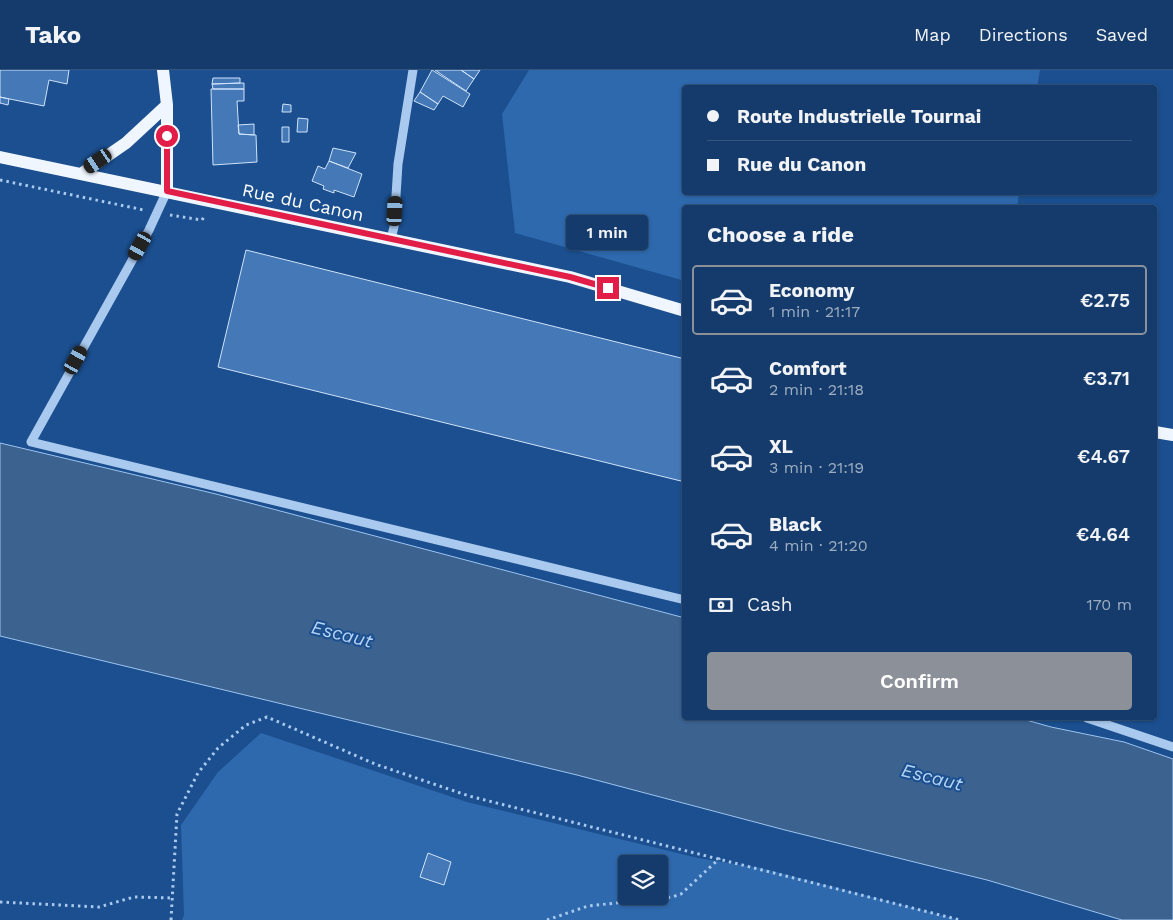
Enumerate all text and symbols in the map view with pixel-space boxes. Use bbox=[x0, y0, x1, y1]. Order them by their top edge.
text: Tako bbox=[25, 21, 81, 49]
text: Map bbox=[914, 24, 951, 45]
text: Directions bbox=[979, 24, 1068, 45]
text: Saved bbox=[1096, 24, 1148, 45]
text: Route Industrielle Tournai bbox=[737, 105, 981, 128]
route start bbox=[156, 125, 178, 147]
car bbox=[81, 146, 114, 176]
text: Rue du Canon bbox=[737, 153, 866, 176]
street label: Rue du Canon bbox=[240, 179, 366, 225]
car bbox=[386, 196, 403, 226]
callout: 1 min bbox=[567, 216, 649, 250]
text: Choose a ride bbox=[707, 222, 854, 247]
text: 1 min bbox=[586, 223, 628, 242]
car bbox=[126, 229, 153, 263]
route end bbox=[597, 277, 619, 299]
icon: car bbox=[709, 278, 754, 323]
text: Economy bbox=[769, 279, 854, 302]
text: €2.75 bbox=[1080, 289, 1130, 312]
text: 1 min · 21:17 bbox=[769, 302, 860, 321]
car bbox=[62, 343, 89, 377]
icon: car bbox=[709, 356, 754, 401]
text: Comfort bbox=[769, 357, 847, 380]
text: €3.71 bbox=[1083, 367, 1130, 390]
text: 2 min · 21:18 bbox=[769, 380, 864, 399]
icon: car bbox=[709, 434, 754, 479]
text: XL bbox=[769, 435, 793, 458]
text: €4.67 bbox=[1077, 445, 1130, 468]
text: 3 min · 21:19 bbox=[769, 458, 864, 477]
icon: car bbox=[709, 512, 754, 557]
text: Black bbox=[769, 513, 822, 536]
text: €4.64 bbox=[1076, 523, 1130, 546]
text: 4 min · 21:20 bbox=[769, 536, 868, 555]
icon: cash bbox=[707, 591, 735, 619]
text: Cash bbox=[747, 593, 793, 616]
text: 170 m bbox=[1086, 595, 1132, 614]
water label: Escaut bbox=[309, 615, 375, 653]
button: Confirm bbox=[707, 652, 1132, 710]
water label: Escaut bbox=[899, 758, 965, 796]
map controls bbox=[618, 855, 668, 905]
button: layers bbox=[618, 855, 668, 905]

